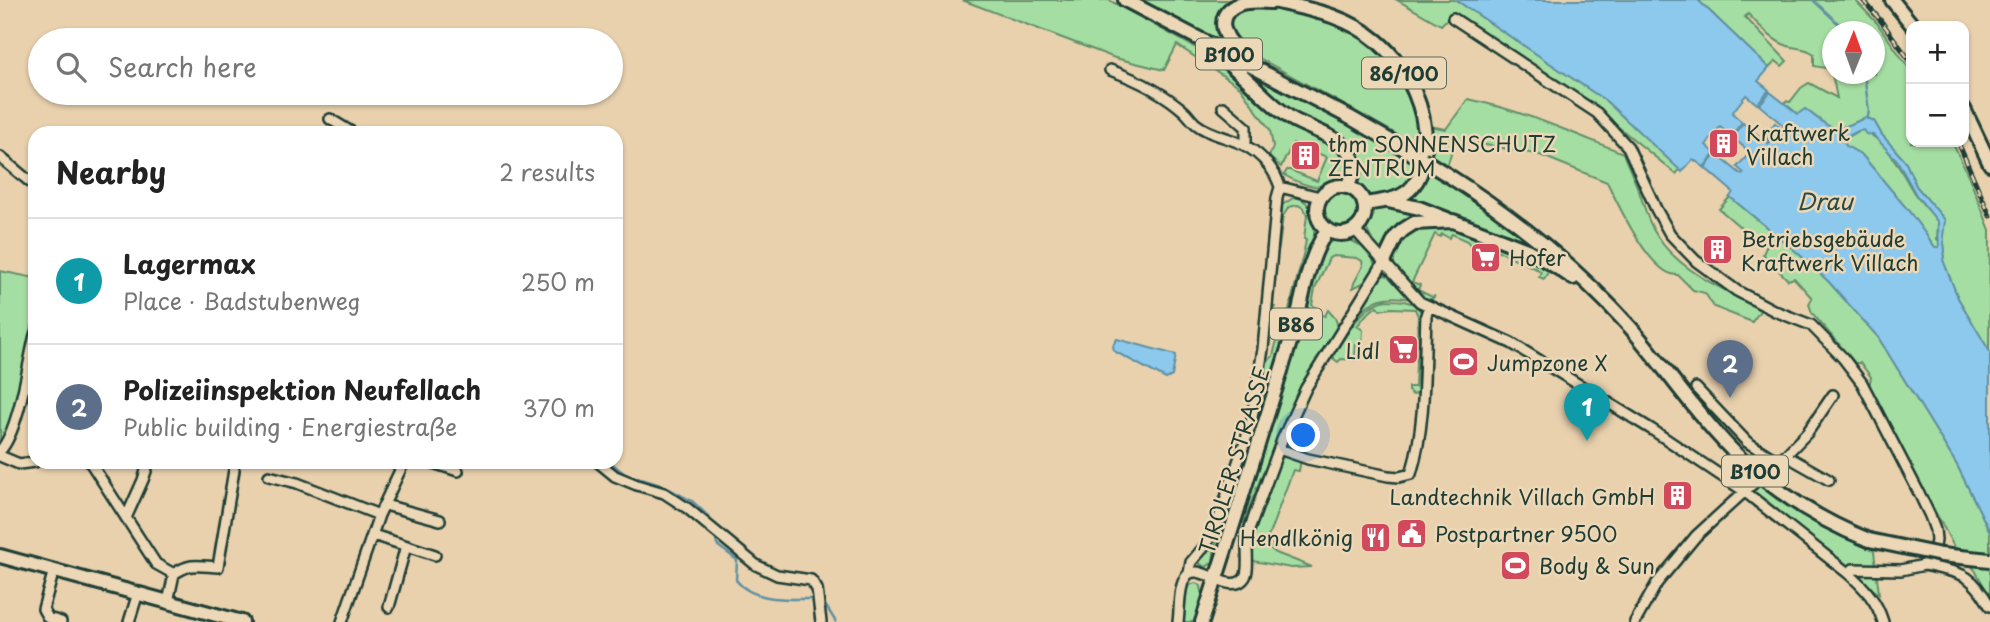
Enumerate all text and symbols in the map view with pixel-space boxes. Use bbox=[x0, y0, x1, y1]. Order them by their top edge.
north arrow bbox=[1822, 21, 1885, 84]
map controls bbox=[1906, 21, 1969, 147]
button: + bbox=[1906, 21, 1969, 84]
search box bbox=[28, 28, 623, 105]
road number: B100 bbox=[1196, 38, 1262, 70]
text: Search here bbox=[108, 47, 257, 86]
icon: search bbox=[52, 48, 90, 86]
road number: 86/100 bbox=[1362, 58, 1446, 88]
button: − bbox=[1906, 84, 1969, 147]
place label: Kraftwerk Villach bbox=[1746, 116, 1850, 172]
place label: thm SONNENSCHUTZ ZENTRUM bbox=[1328, 127, 1557, 183]
building icon: Kraftwerk Villach bbox=[1706, 127, 1740, 161]
building icon: thm SONNENSCHUTZ ZENTRUM bbox=[1288, 138, 1322, 172]
text: Nearby bbox=[56, 149, 166, 194]
text: 2 results bbox=[499, 154, 595, 189]
water label: Drau bbox=[1797, 183, 1854, 218]
place label: Betriebsgebäude Kraftwerk Villach bbox=[1741, 222, 1918, 278]
building icon: Betriebsgebäude Kraftwerk Villach bbox=[1701, 233, 1735, 267]
supermarket icon: Hofer bbox=[1469, 240, 1503, 274]
place label: Hofer bbox=[1509, 241, 1566, 273]
text: Lagermax bbox=[123, 244, 255, 283]
text: 1 bbox=[74, 264, 85, 299]
text: 250 m bbox=[521, 264, 595, 299]
text: Place · Badstubenweg bbox=[123, 283, 361, 318]
road number: B86 bbox=[1270, 308, 1322, 340]
supermarket icon: Lidl bbox=[1386, 333, 1420, 367]
place label: Lidl bbox=[1345, 334, 1380, 366]
pin: 2 bbox=[1707, 340, 1753, 398]
sports icon: Jumpzone X bbox=[1447, 345, 1481, 379]
place label: Jumpzone X bbox=[1487, 346, 1608, 378]
street label: TIROLER STRASSE bbox=[1189, 362, 1277, 558]
text: Polizeiinspektion Neufellach bbox=[123, 370, 481, 409]
pin: 1 bbox=[1564, 383, 1610, 441]
text: 2 bbox=[71, 390, 87, 425]
text: 370 m bbox=[522, 390, 595, 425]
text: Public building · Energiestraße bbox=[123, 409, 457, 444]
your location bbox=[1286, 418, 1320, 452]
road number: B100 bbox=[1722, 456, 1788, 486]
building icon: Landtechnik Villach GmbH bbox=[1661, 479, 1695, 513]
place label: Landtechnik Villach GmbH bbox=[1390, 480, 1655, 512]
public building icon: Postpartner 9500 bbox=[1395, 516, 1429, 550]
place label: Postpartner 9500 bbox=[1435, 517, 1617, 549]
restaurant icon: Hendlkönig bbox=[1359, 520, 1393, 554]
place label: Hendlkönig bbox=[1240, 521, 1353, 553]
sports icon: Body & Sun bbox=[1499, 548, 1533, 582]
place label: Body & Sun bbox=[1539, 549, 1655, 581]

